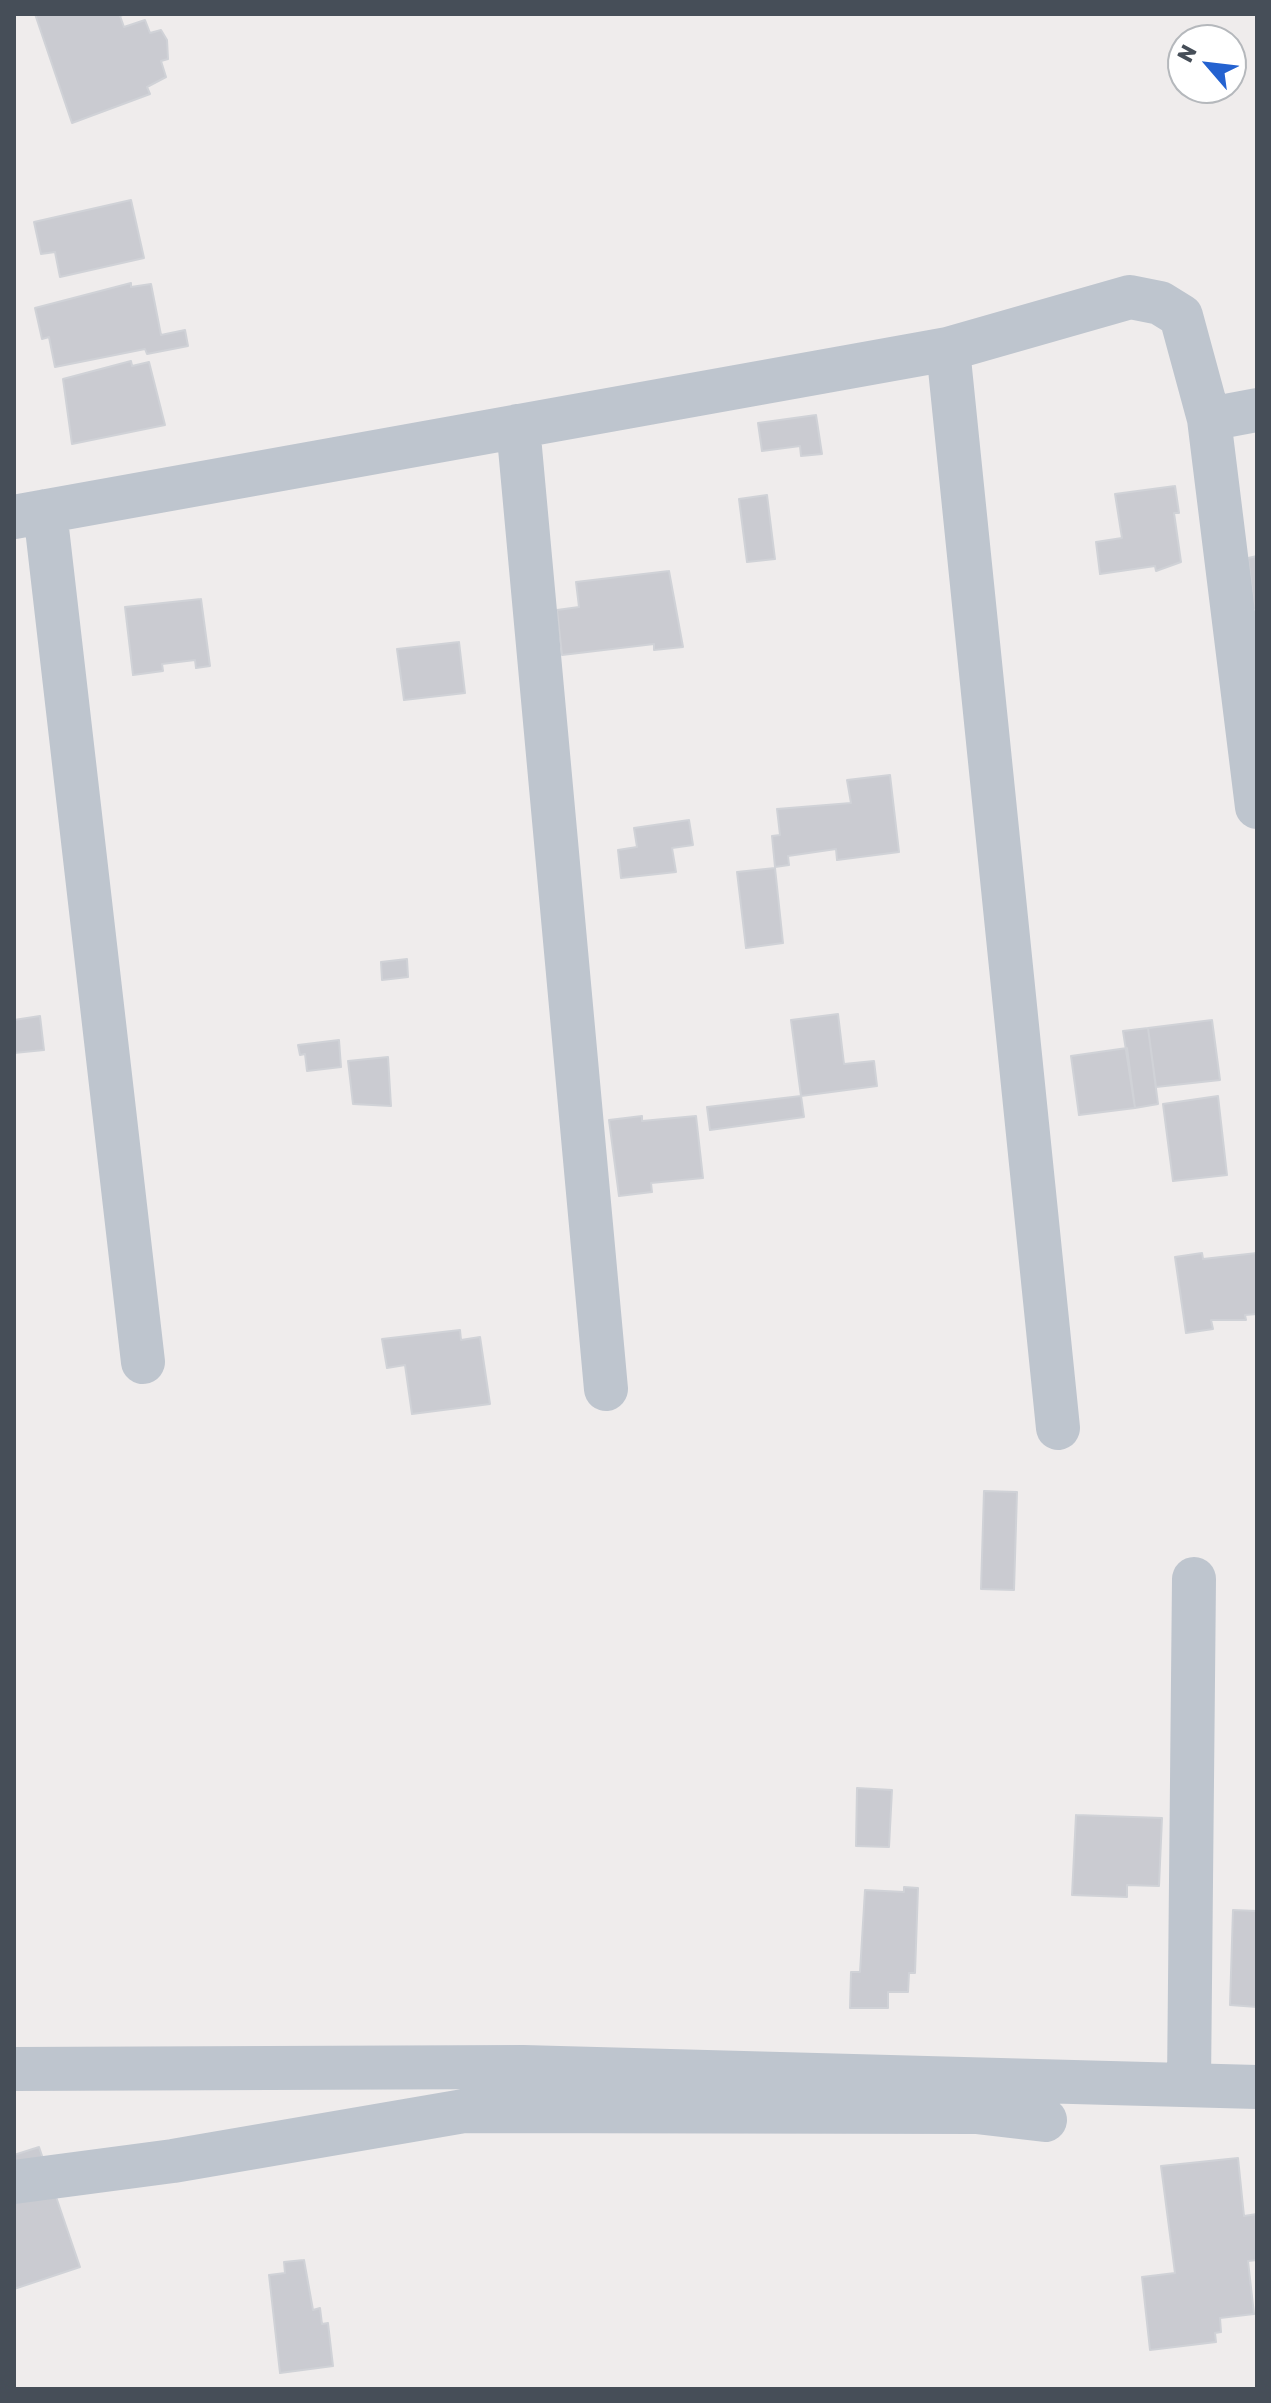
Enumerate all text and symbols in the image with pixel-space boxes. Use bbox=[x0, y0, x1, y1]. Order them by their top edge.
north arrow bbox=[1167, 24, 1247, 104]
text: N bbox=[1171, 40, 1203, 67]

